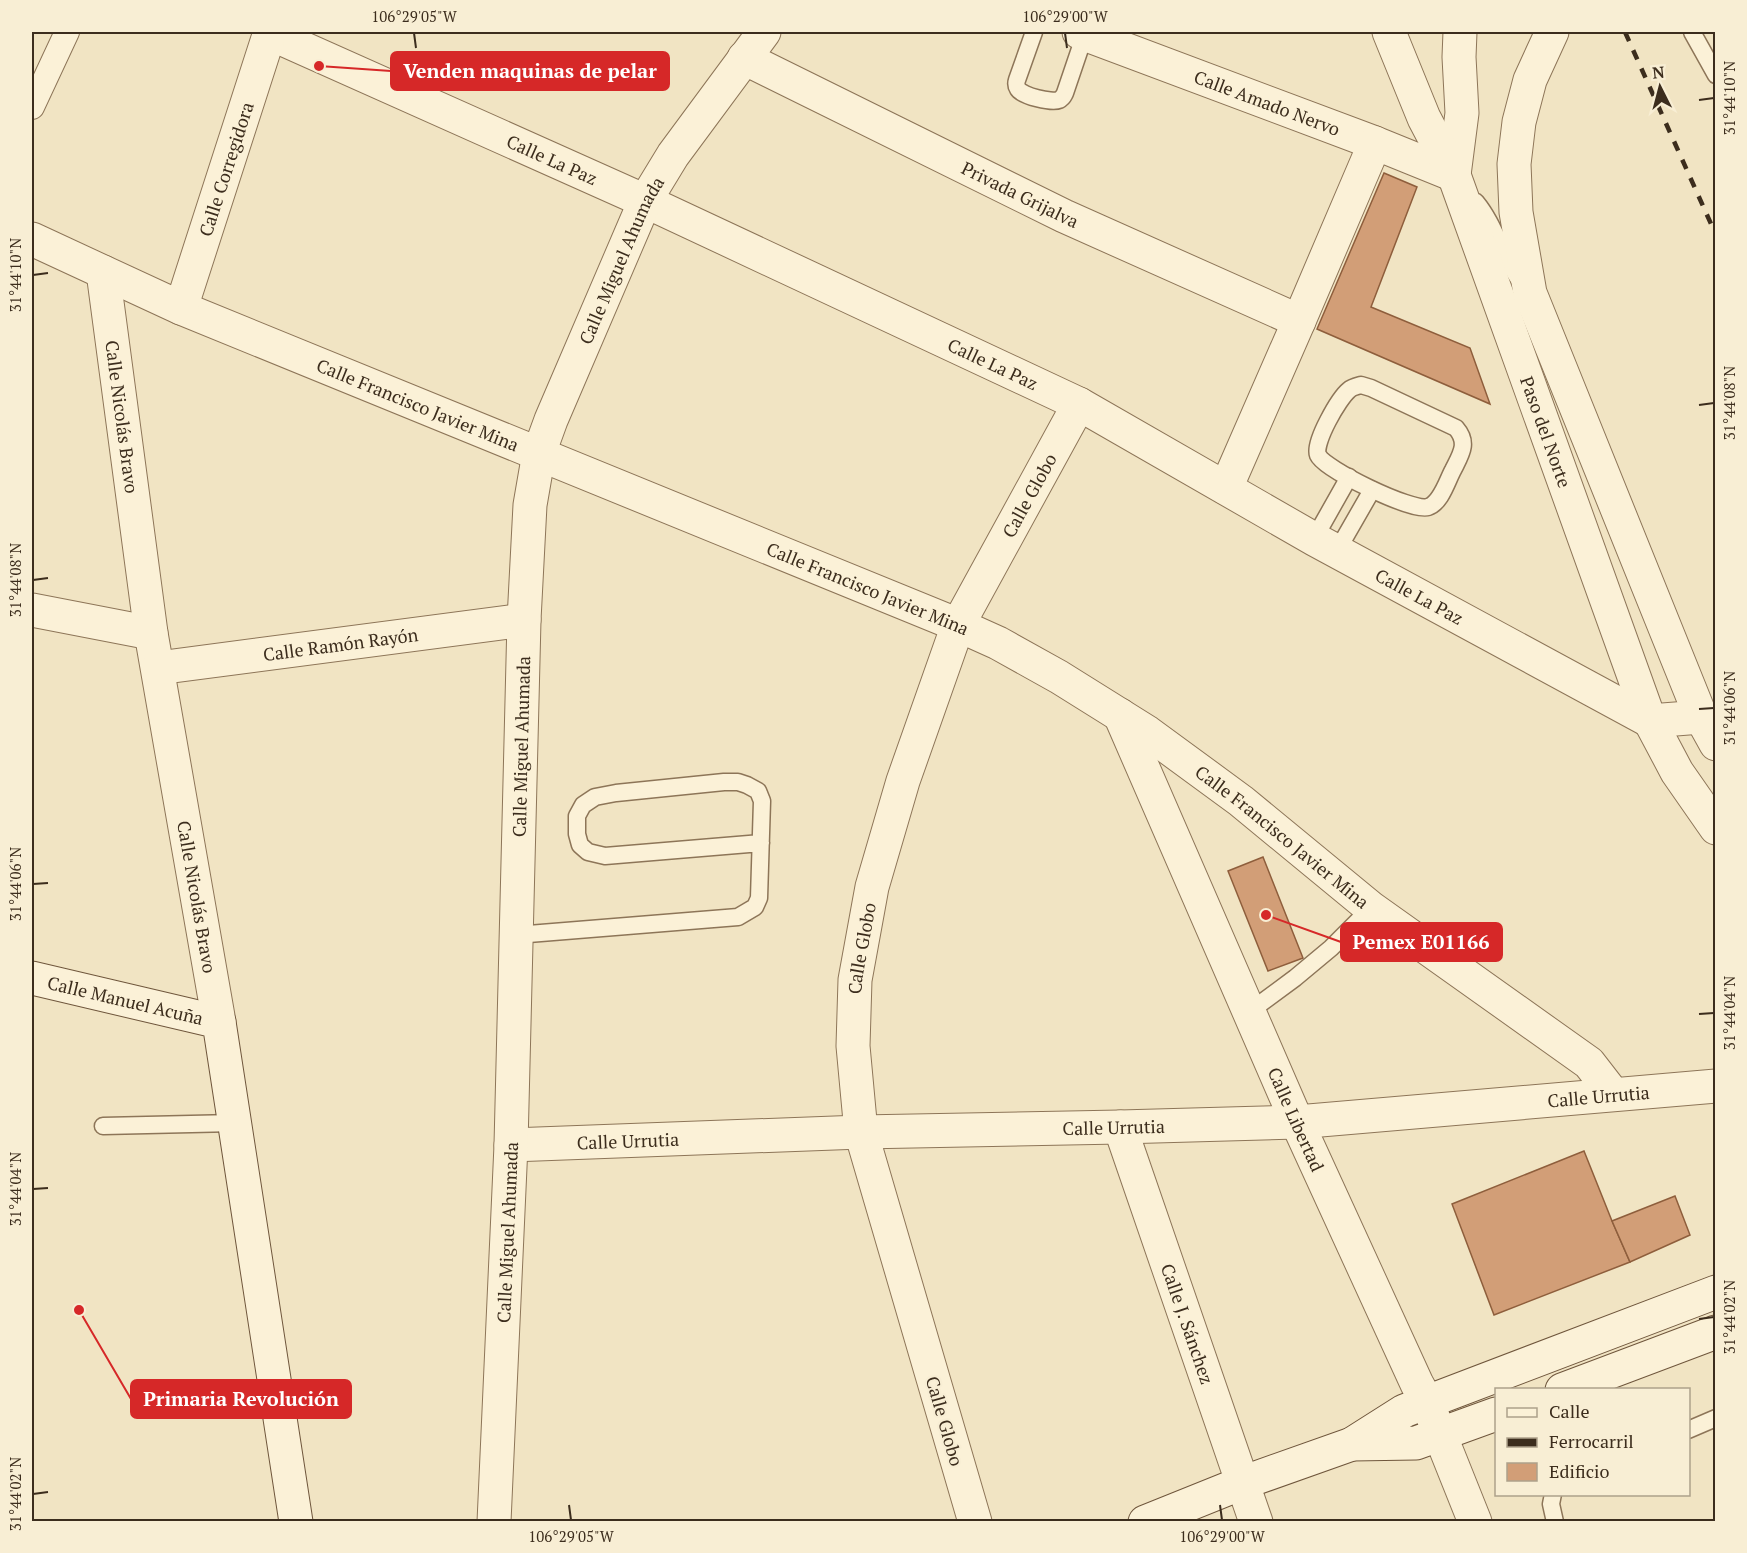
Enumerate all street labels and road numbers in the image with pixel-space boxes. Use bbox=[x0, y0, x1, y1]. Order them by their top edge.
street label: Calle Amado Nervo bbox=[1191, 64, 1344, 141]
street label: Calle Corregidora bbox=[193, 99, 259, 239]
street label: Calle La Paz bbox=[503, 129, 601, 190]
street label: Privada Grijalva bbox=[958, 155, 1082, 233]
street label: Calle Miguel Ahumada bbox=[573, 172, 669, 348]
street label: Calle La Paz bbox=[944, 332, 1042, 395]
street label: Calle Nicolás Bravo bbox=[100, 339, 144, 495]
street label: Calle Francisco Javier Mina bbox=[313, 353, 523, 457]
street label: Paso del Norte bbox=[1515, 373, 1577, 491]
street label: Calle Globo bbox=[996, 449, 1062, 542]
street label: Calle Francisco Javier Mina bbox=[763, 536, 973, 640]
street label: Calle La Paz bbox=[1371, 563, 1468, 630]
street label: Calle Ramón Rayón bbox=[261, 622, 420, 666]
street label: Calle Miguel Ahumada bbox=[507, 656, 535, 837]
street label: Calle Francisco Javier Mina bbox=[1191, 760, 1374, 914]
street label: Calle Nicolás Bravo bbox=[172, 819, 222, 975]
street label: Calle Globo bbox=[843, 901, 881, 994]
street label: Calle Manuel Acuña bbox=[45, 970, 206, 1030]
street label: Calle Libertad bbox=[1263, 1063, 1330, 1175]
street label: Calle Urrutia bbox=[1546, 1080, 1651, 1112]
street label: Calle Urrutia bbox=[1062, 1114, 1165, 1140]
street label: Calle Urrutia bbox=[576, 1127, 680, 1155]
street label: Calle Miguel Ahumada bbox=[491, 1141, 523, 1323]
street label: Calle J. Sánchez bbox=[1156, 1260, 1220, 1387]
street label: Calle Globo bbox=[921, 1373, 969, 1469]

